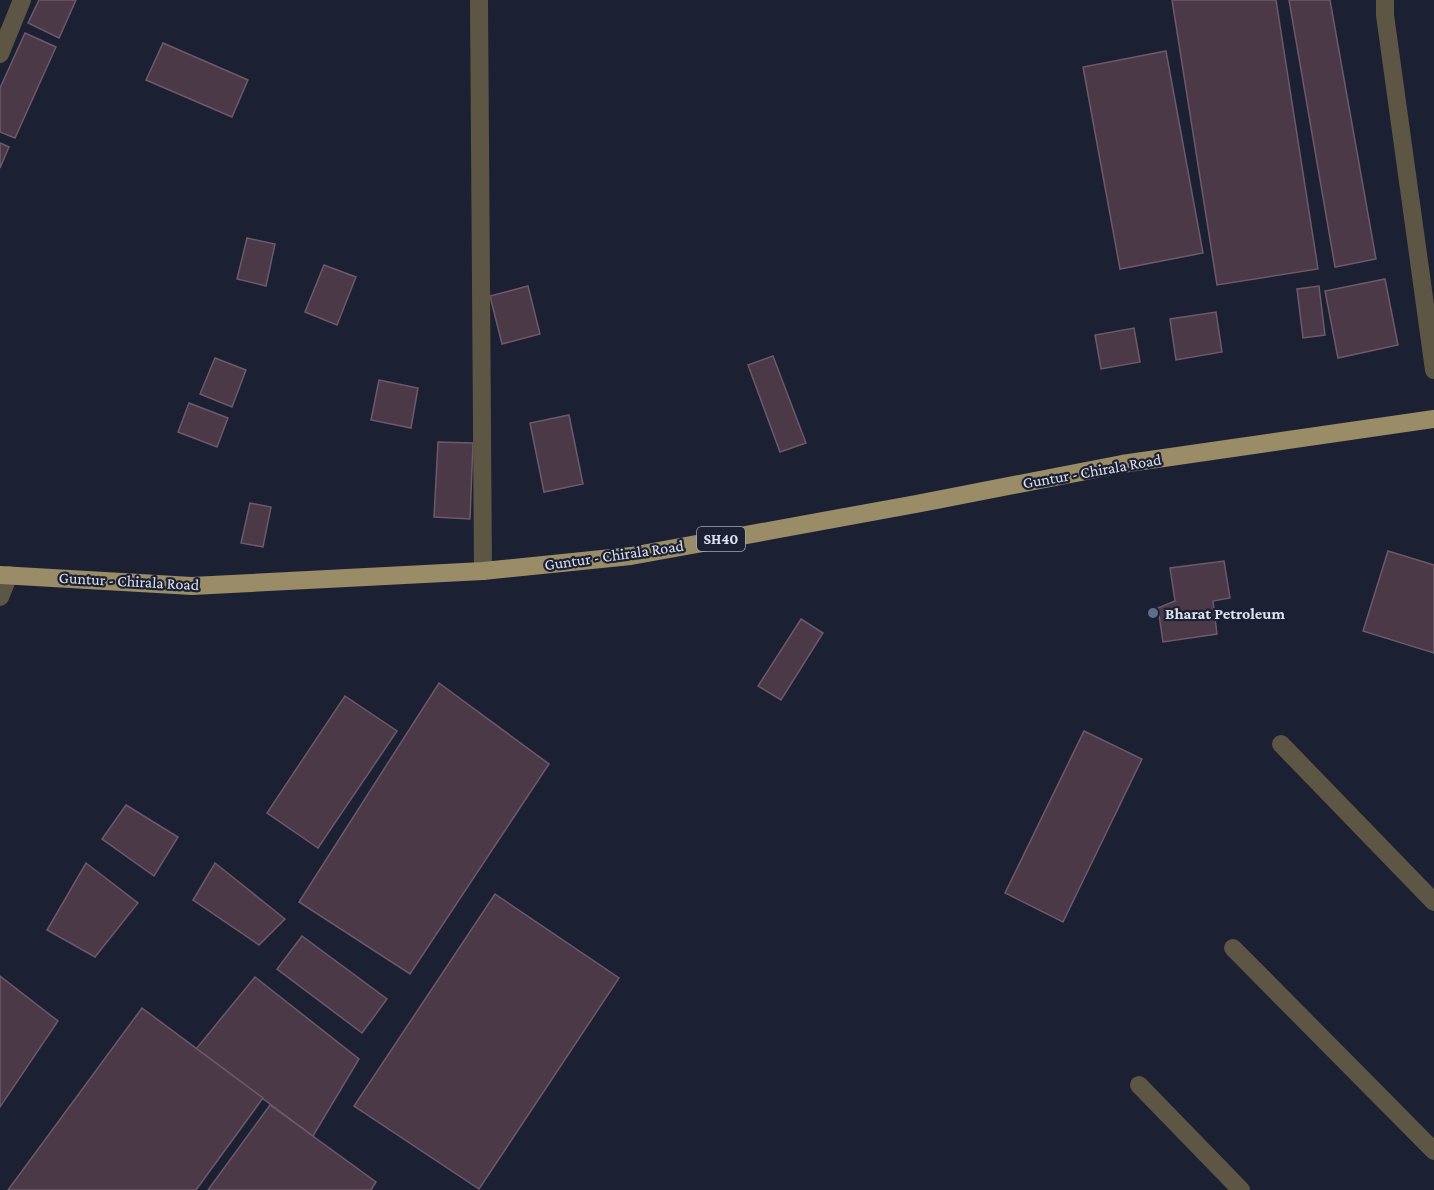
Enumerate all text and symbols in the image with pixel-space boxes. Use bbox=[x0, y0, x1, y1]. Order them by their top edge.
street label: Guntur - Chirala Road bbox=[1021, 450, 1163, 492]
road number: SH40 bbox=[697, 527, 745, 551]
street label: Guntur - Chirala Road bbox=[543, 537, 685, 573]
street label: Guntur - Chirala Road bbox=[58, 569, 200, 593]
place label: Bharat Petroleum bbox=[1165, 605, 1285, 622]
marker: Bharat Petroleum bbox=[1146, 606, 1160, 620]

